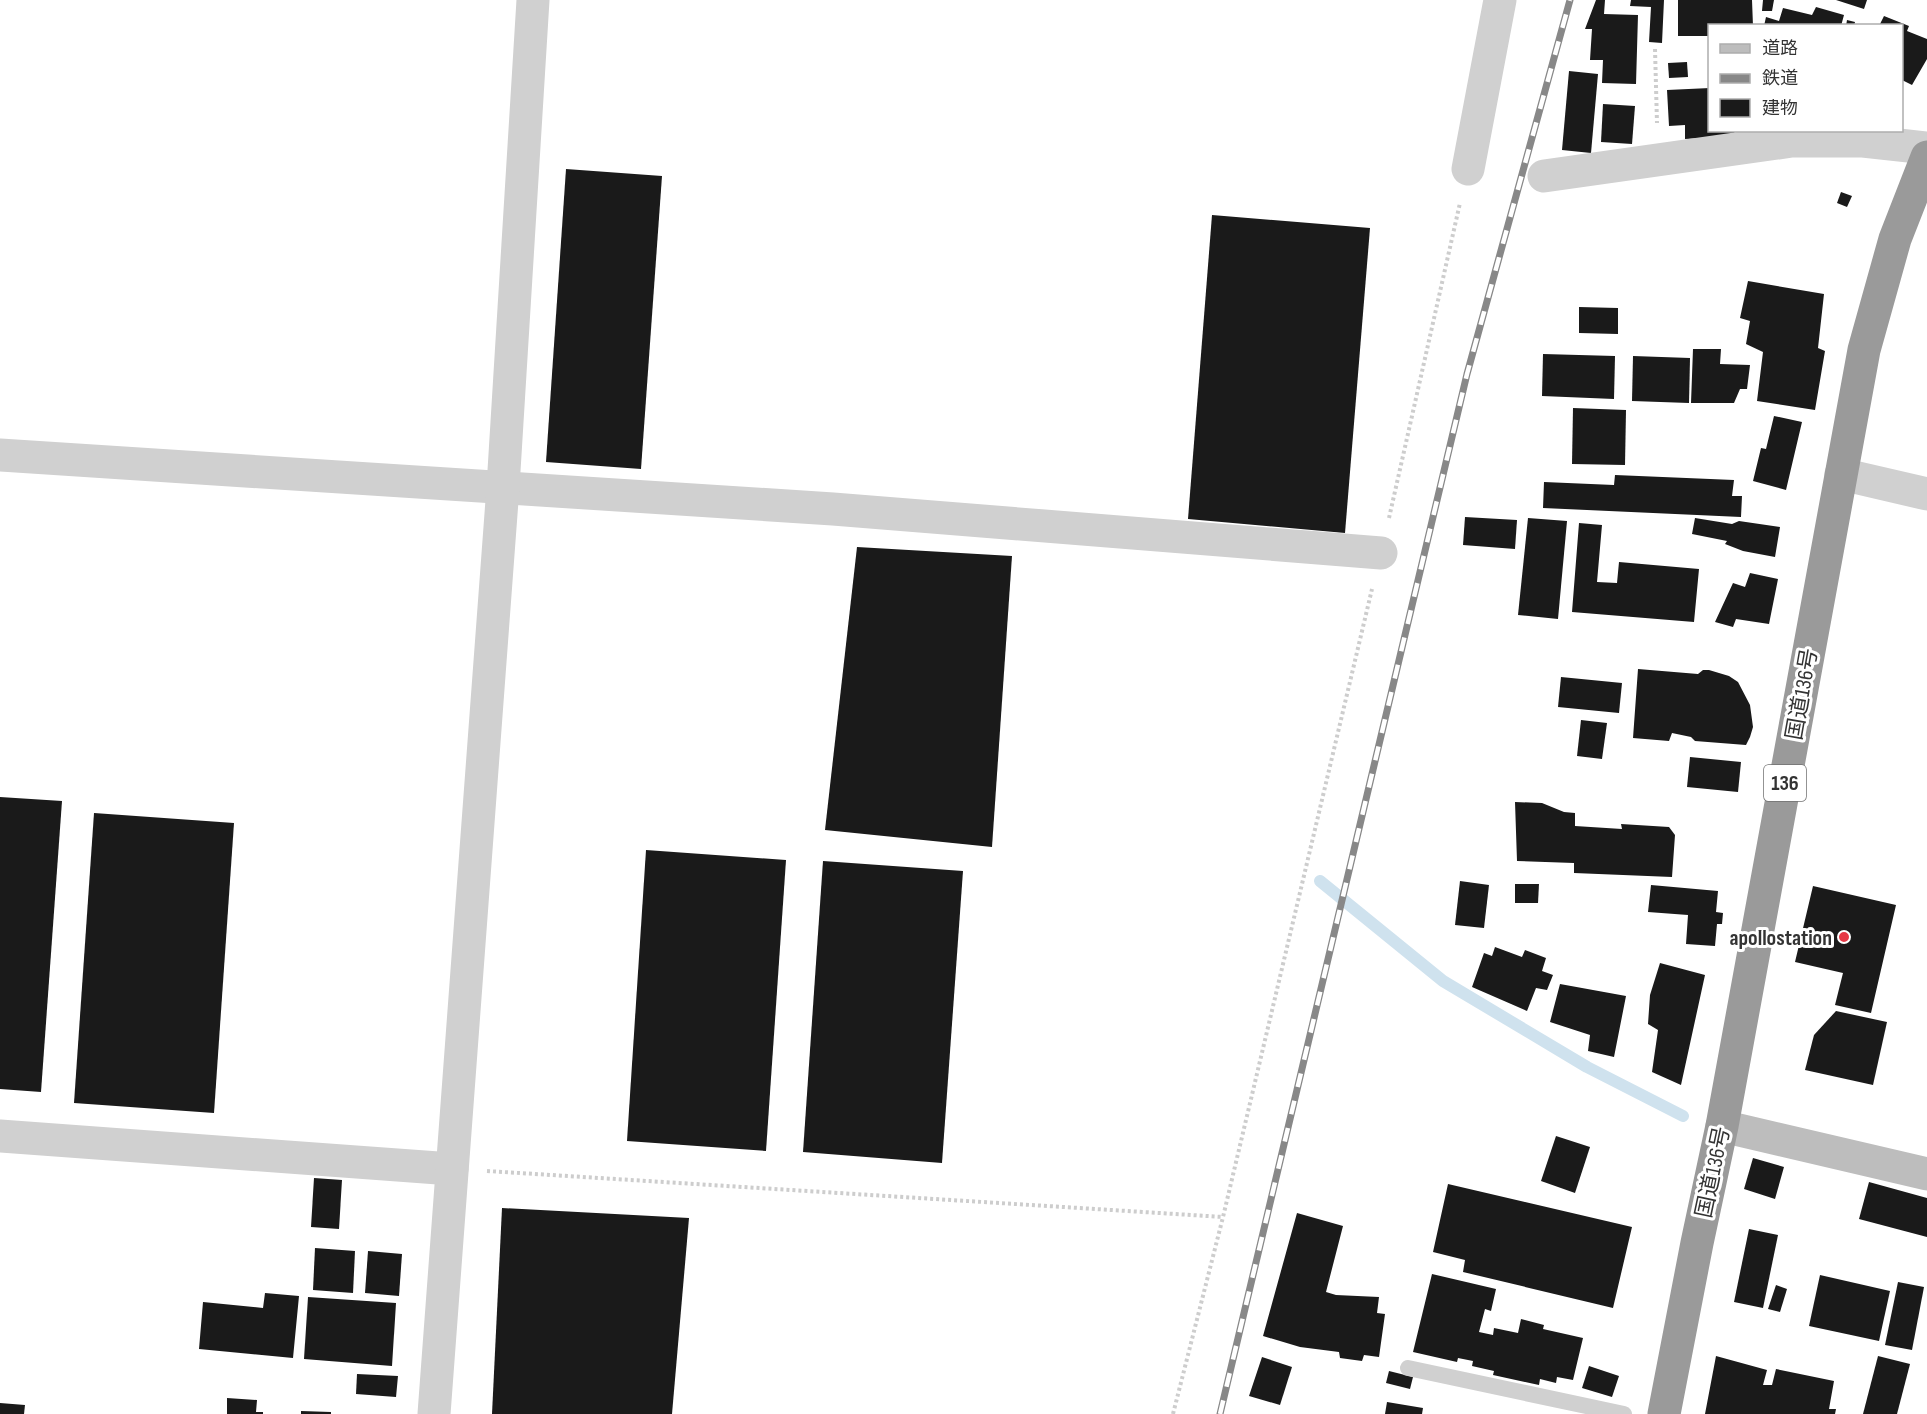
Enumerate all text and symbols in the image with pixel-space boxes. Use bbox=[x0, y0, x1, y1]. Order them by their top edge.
legend bbox=[1708, 24, 1903, 132]
text: 道路 bbox=[1762, 38, 1798, 59]
text: 鉄道 bbox=[1762, 68, 1798, 89]
text: 建物 bbox=[1762, 98, 1798, 119]
street label: 国道136号 bbox=[1781, 646, 1824, 742]
road number: 136 bbox=[1764, 765, 1806, 801]
place label: apollostation bbox=[1730, 925, 1832, 952]
marker: apollostation bbox=[1837, 930, 1851, 944]
street label: 国道136号 bbox=[1691, 1124, 1736, 1220]

